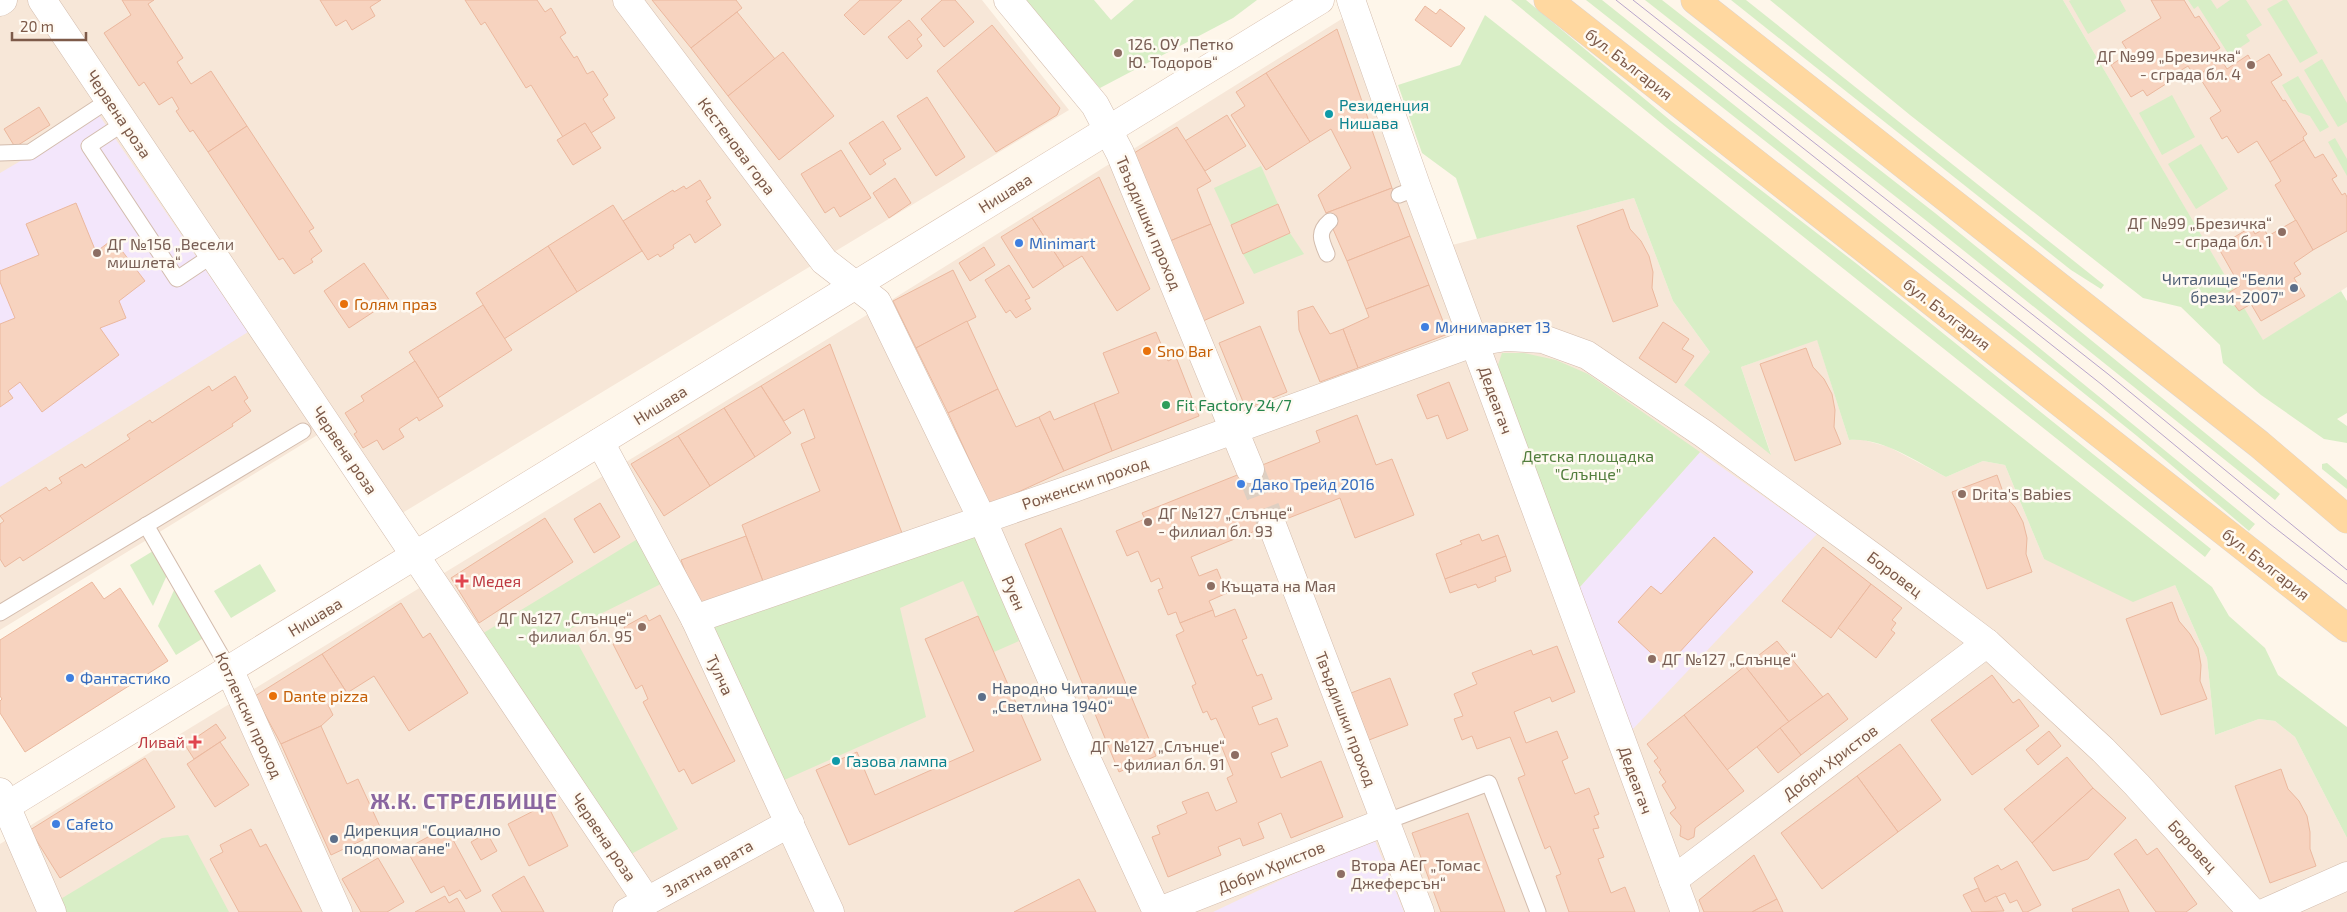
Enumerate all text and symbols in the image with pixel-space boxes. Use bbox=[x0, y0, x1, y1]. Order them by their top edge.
scale bar bbox=[12, 10, 86, 42]
text: 20 m bbox=[20, 17, 54, 35]
street label: бул. България bbox=[1581, 24, 1677, 104]
place label: 126. ОУ „Петко Ю. Тодоров“ bbox=[1128, 34, 1234, 71]
place label: ДГ №99 „Брезичка“ - сграда бл. 4 bbox=[2097, 46, 2241, 83]
marker: 126. ОУ „Петко Ю. Тодоров“ bbox=[1112, 47, 1124, 59]
marker: ДГ №99 „Брезичка“ - сграда бл. 4 bbox=[2245, 59, 2257, 71]
street label: Червена роза bbox=[83, 66, 156, 161]
street label: Кестенова гора bbox=[695, 93, 780, 198]
place label: Резиденция Нишава bbox=[1339, 95, 1429, 132]
marker: Резиденция Нишава bbox=[1323, 108, 1335, 120]
street label: Твърдишки проход bbox=[1113, 153, 1186, 293]
street label: Нишава bbox=[974, 169, 1035, 216]
place label: ДГ №99 „Брезичка“ - сграда бл. 1 bbox=[2128, 213, 2272, 250]
marker: ДГ №99 „Брезичка“ - сграда бл. 1 bbox=[2276, 226, 2288, 238]
place label: Minimart bbox=[1029, 233, 1096, 252]
place label: ДГ №156 „Весели мишлета“ bbox=[107, 234, 234, 271]
marker: Minimart bbox=[1013, 237, 1025, 249]
marker: ДГ №156 „Весели мишлета“ bbox=[91, 247, 103, 259]
place label: Читалище "Бели брези-2007" bbox=[2162, 269, 2284, 306]
street label: бул. България bbox=[1899, 274, 1995, 354]
marker: Читалище "Бели брези-2007" bbox=[2288, 282, 2300, 294]
place label: Голям праз bbox=[354, 294, 437, 313]
marker: Голям праз bbox=[338, 298, 350, 310]
place label: Минимаркет 13 bbox=[1435, 317, 1551, 336]
marker: Минимаркет 13 bbox=[1419, 321, 1431, 333]
place label: Sno Bar bbox=[1157, 341, 1214, 360]
marker: Sno Bar bbox=[1141, 345, 1153, 357]
street label: Дедеагач bbox=[1475, 363, 1518, 436]
street label: Нишава bbox=[629, 381, 690, 428]
place label: Fit Factory 24/7 bbox=[1176, 395, 1292, 414]
marker: Fit Factory 24/7 bbox=[1160, 399, 1172, 411]
street label: Червена роза bbox=[309, 402, 382, 497]
park label: Детска площадка "Слънце" bbox=[1522, 446, 1654, 483]
street label: Роженски проход bbox=[1019, 452, 1151, 513]
place label: Дако Трейд 2016 bbox=[1251, 474, 1375, 493]
marker: Дако Трейд 2016 bbox=[1235, 478, 1247, 490]
place label: Drita's Babies bbox=[1972, 484, 2071, 503]
marker: Drita's Babies bbox=[1956, 488, 1968, 500]
place label: ДГ №127 „Слънце“ - филиал бл. 93 bbox=[1158, 503, 1292, 540]
marker: ДГ №127 „Слънце“ - филиал бл. 93 bbox=[1142, 516, 1154, 528]
street label: бул. България bbox=[2218, 524, 2314, 604]
street label: Боровец bbox=[1864, 547, 1927, 601]
place label: Медея bbox=[472, 571, 521, 590]
street label: Руен bbox=[998, 573, 1030, 613]
marker: Медея bbox=[456, 575, 468, 587]
place label: Къщата на Мая bbox=[1221, 576, 1336, 595]
marker: Къщата на Мая bbox=[1205, 580, 1217, 592]
street label: Нишава bbox=[284, 593, 345, 640]
place label: ДГ №127 „Слънце“ - филиал бл. 95 bbox=[498, 608, 632, 645]
marker: ДГ №127 „Слънце“ - филиал бл. 95 bbox=[636, 621, 648, 633]
street label: Твърдишки проход bbox=[1312, 648, 1381, 789]
street label: Котленски проход bbox=[212, 649, 287, 781]
place label: ДГ №127 „Слънце“ bbox=[1662, 649, 1796, 668]
street label: Тулча bbox=[702, 652, 738, 698]
marker: ДГ №127 „Слънце“ bbox=[1646, 653, 1658, 665]
place label: Фантастико bbox=[80, 668, 171, 687]
marker: Фантастико bbox=[64, 672, 76, 684]
place label: Народно Читалище „Светлина 1940“ bbox=[992, 678, 1138, 715]
place label: Dante pizza bbox=[283, 686, 368, 705]
marker: Dante pizza bbox=[267, 690, 279, 702]
marker: Народно Читалище „Светлина 1940“ bbox=[976, 691, 988, 703]
street label: Добри Христов bbox=[1779, 720, 1881, 803]
place label: Ливай bbox=[138, 732, 185, 751]
marker: Ливай bbox=[189, 736, 201, 748]
place label: ДГ №127 „Слънце“ - филиал бл. 91 bbox=[1091, 736, 1225, 773]
street label: Дедеагач bbox=[1615, 743, 1658, 816]
marker: ДГ №127 „Слънце“ - филиал бл. 91 bbox=[1229, 749, 1241, 761]
place label: Газова лампа bbox=[846, 751, 947, 770]
marker: Газова лампа bbox=[830, 755, 842, 767]
district label: Ж.К. СТРЕЛБИЩЕ bbox=[370, 788, 558, 813]
street label: Червена роза bbox=[568, 789, 641, 884]
place label: Cafeto bbox=[66, 814, 114, 833]
street label: Боровец bbox=[2165, 815, 2222, 876]
marker: Cafeto bbox=[50, 818, 62, 830]
place label: Дирекция "Социално подпомагане" bbox=[344, 820, 501, 857]
marker: Дирекция "Социално подпомагане" bbox=[328, 833, 340, 845]
street label: Златна врата bbox=[659, 835, 756, 900]
street label: Добри Христов bbox=[1214, 836, 1327, 897]
place label: Втора АЕГ „Томас Джеферсън“ bbox=[1351, 855, 1481, 892]
marker: Втора АЕГ „Томас Джеферсън“ bbox=[1335, 868, 1347, 880]

